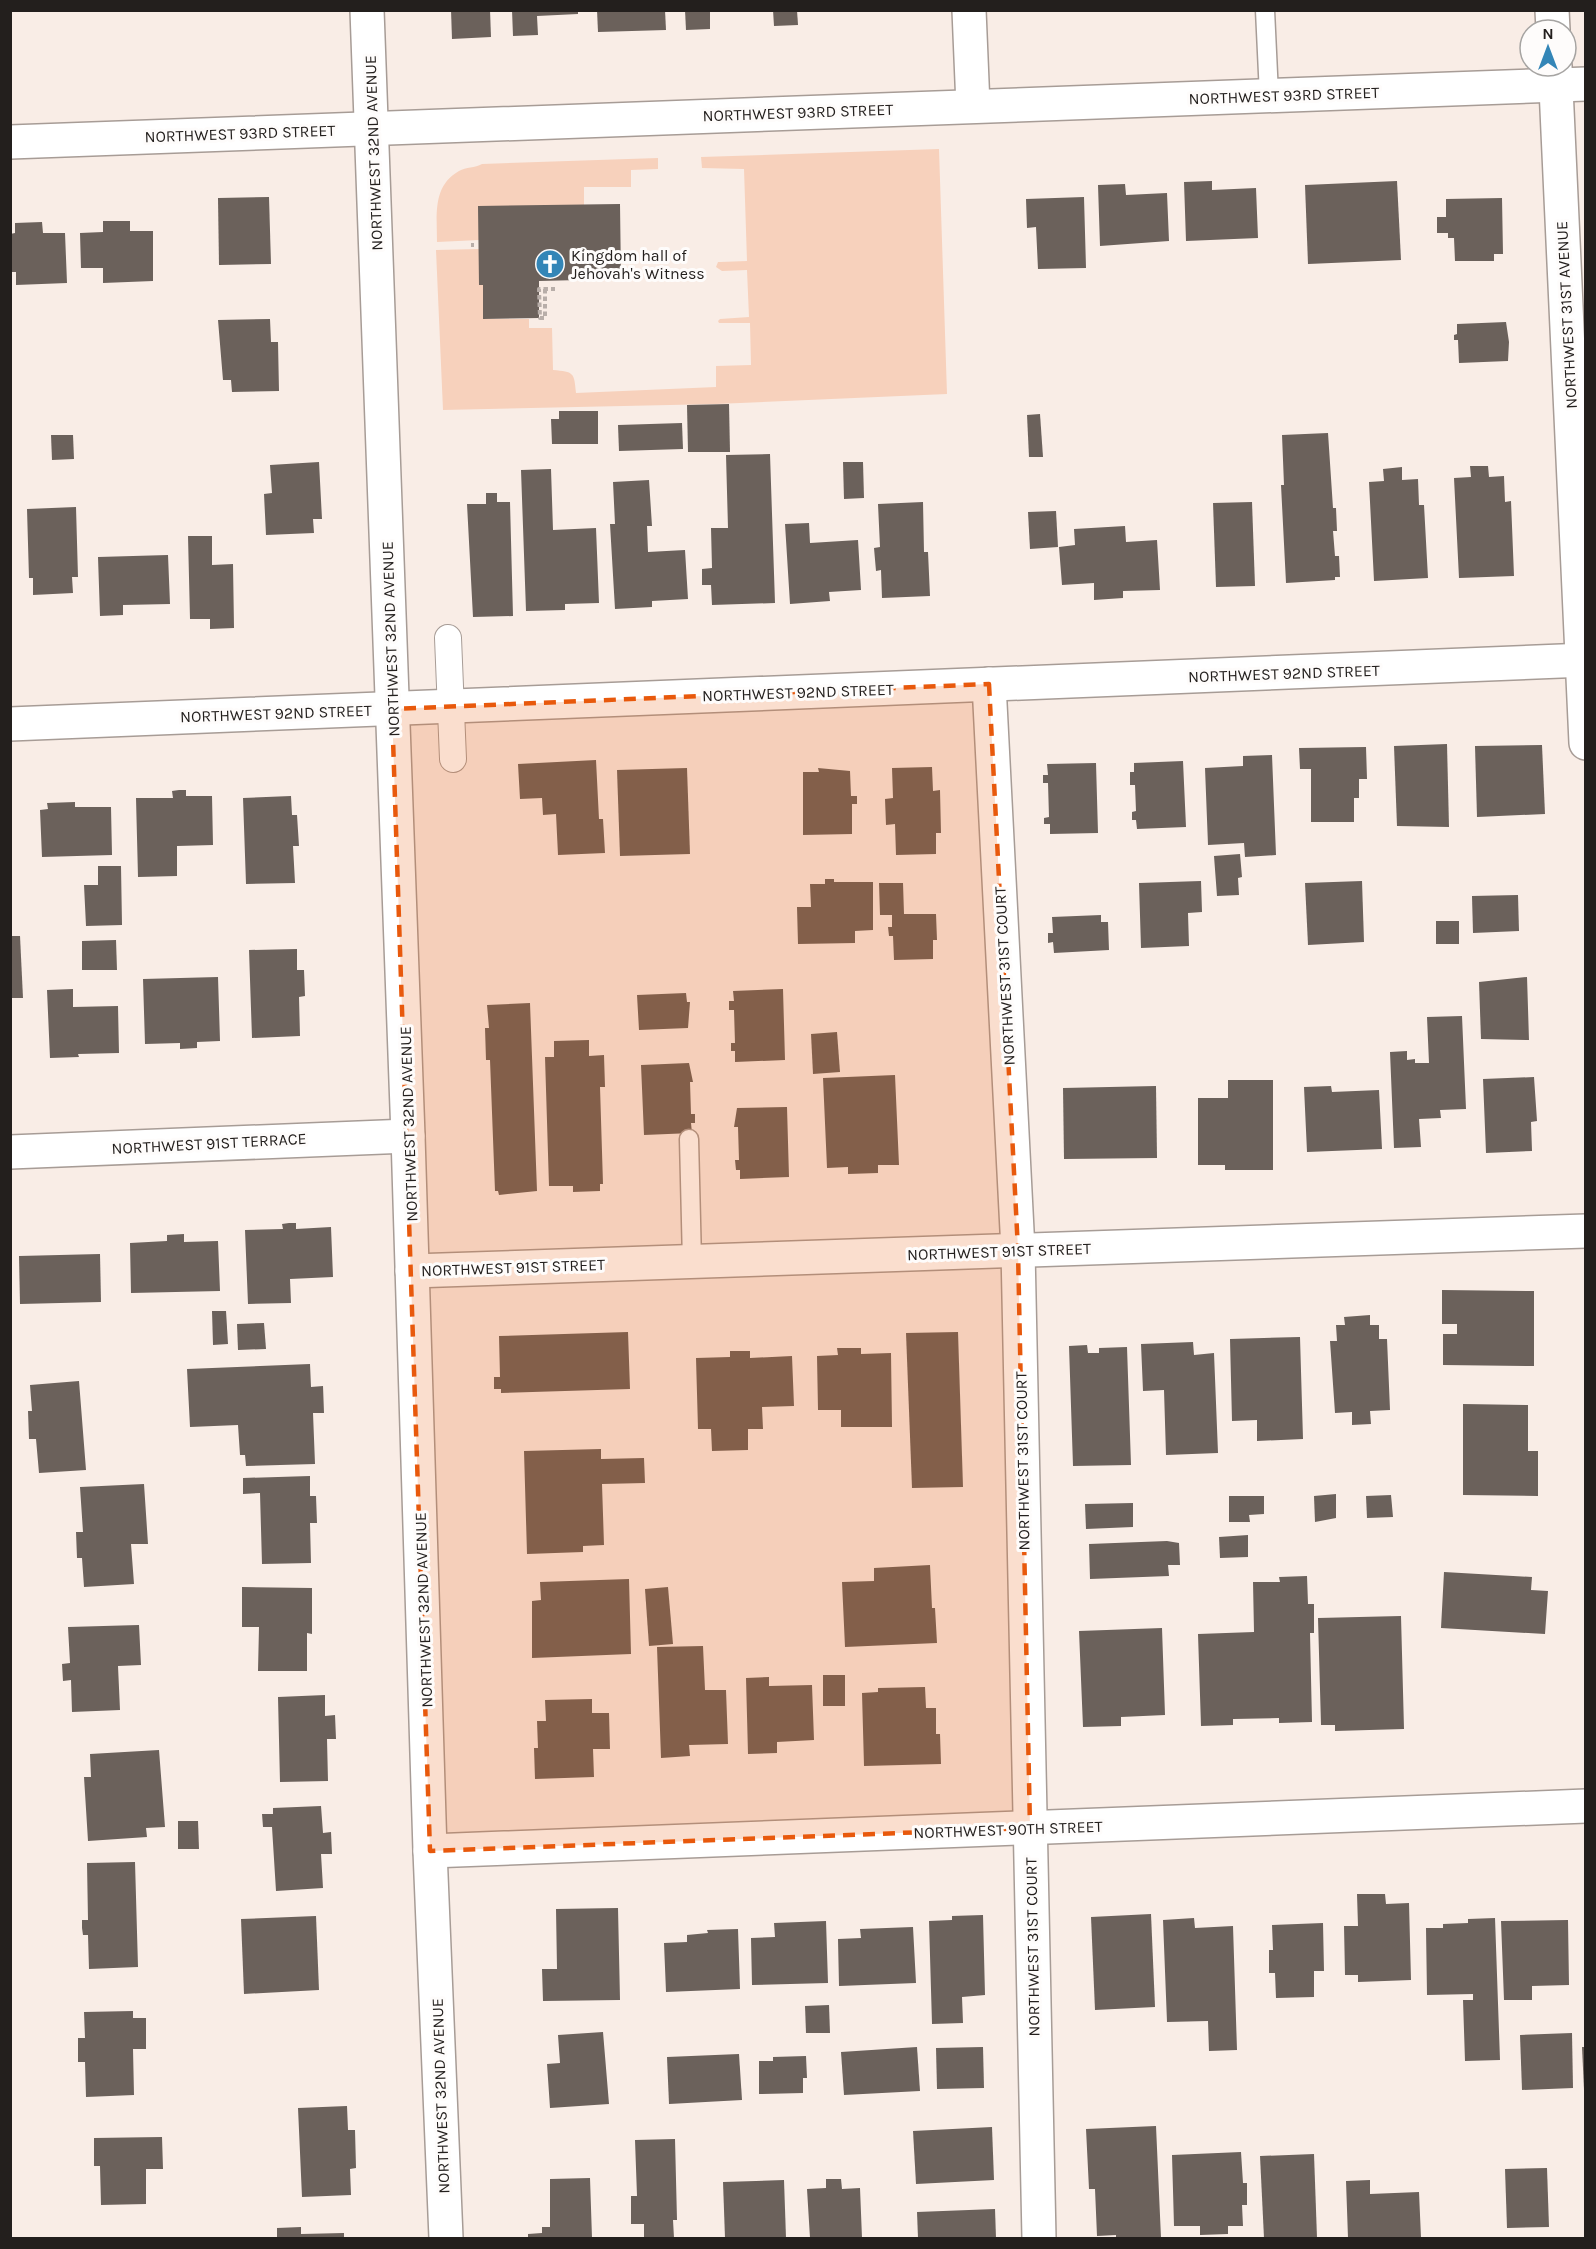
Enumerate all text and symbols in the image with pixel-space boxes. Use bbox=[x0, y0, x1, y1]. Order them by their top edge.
north arrow bbox=[1518, 18, 1578, 78]
text: N bbox=[1542, 24, 1554, 43]
street label: NORTHWEST 32ND AVENUE bbox=[361, 55, 386, 251]
street label: NORTHWEST 93RD STREET bbox=[1188, 83, 1380, 108]
street label: NORTHWEST 93RD STREET bbox=[702, 100, 894, 125]
street label: NORTHWEST 93RD STREET bbox=[144, 121, 336, 146]
street label: NORTHWEST 31ST AVENUE bbox=[1552, 221, 1581, 409]
place label: Kingdom hall of Jehovah's Witness bbox=[571, 246, 705, 283]
church icon: Kingdom hall of Jehovah's Witness bbox=[534, 248, 566, 280]
street label: NORTHWEST 32ND AVENUE bbox=[378, 541, 403, 737]
street label: NORTHWEST 92ND STREET bbox=[1188, 661, 1380, 686]
street label: NORTHWEST 92ND STREET bbox=[702, 680, 894, 705]
street label: NORTHWEST 92ND STREET bbox=[180, 701, 372, 726]
street label: NORTHWEST 31ST COURT bbox=[990, 886, 1019, 1066]
street label: NORTHWEST 32ND AVENUE bbox=[396, 1026, 421, 1222]
street label: NORTHWEST 91ST TERRACE bbox=[111, 1129, 307, 1158]
street label: NORTHWEST 91ST STREET bbox=[907, 1239, 1091, 1264]
street label: NORTHWEST 91ST STREET bbox=[421, 1255, 605, 1280]
street label: NORTHWEST 31ST COURT bbox=[1011, 1371, 1034, 1551]
street label: NORTHWEST 32ND AVENUE bbox=[411, 1512, 436, 1708]
street label: NORTHWEST 90TH STREET bbox=[913, 1817, 1103, 1842]
street label: NORTHWEST 31ST COURT bbox=[1021, 1857, 1044, 2037]
street label: NORTHWEST 32ND AVENUE bbox=[428, 1998, 453, 2194]

